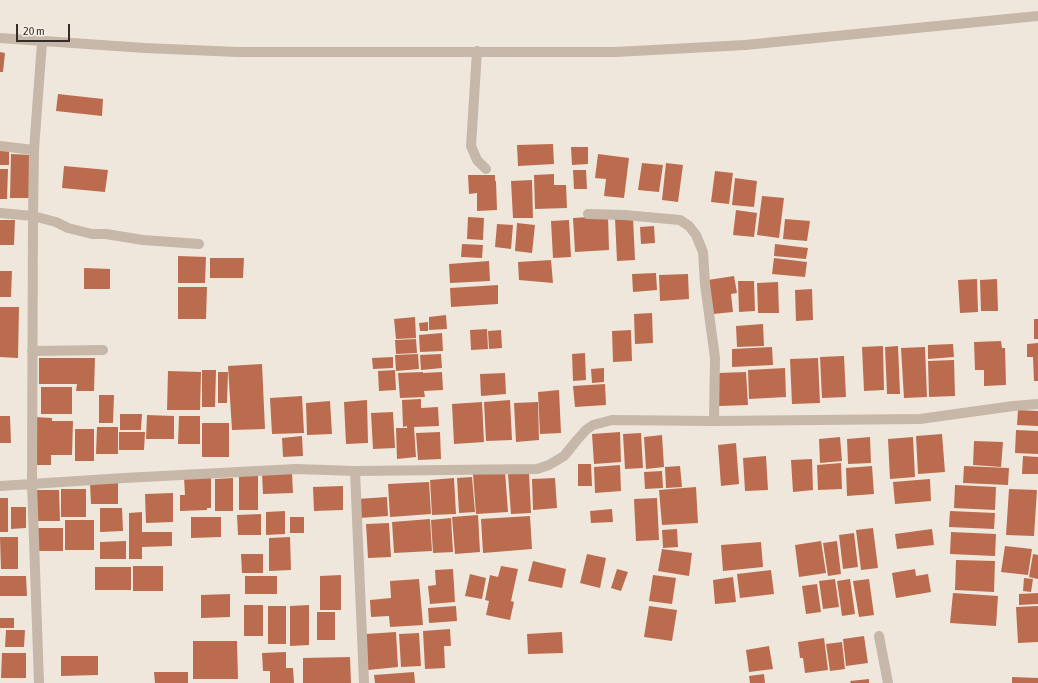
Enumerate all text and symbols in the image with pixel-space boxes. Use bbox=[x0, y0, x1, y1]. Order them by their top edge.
scale bar bbox=[18, 16, 72, 42]
text: 20 m bbox=[23, 24, 45, 38]

